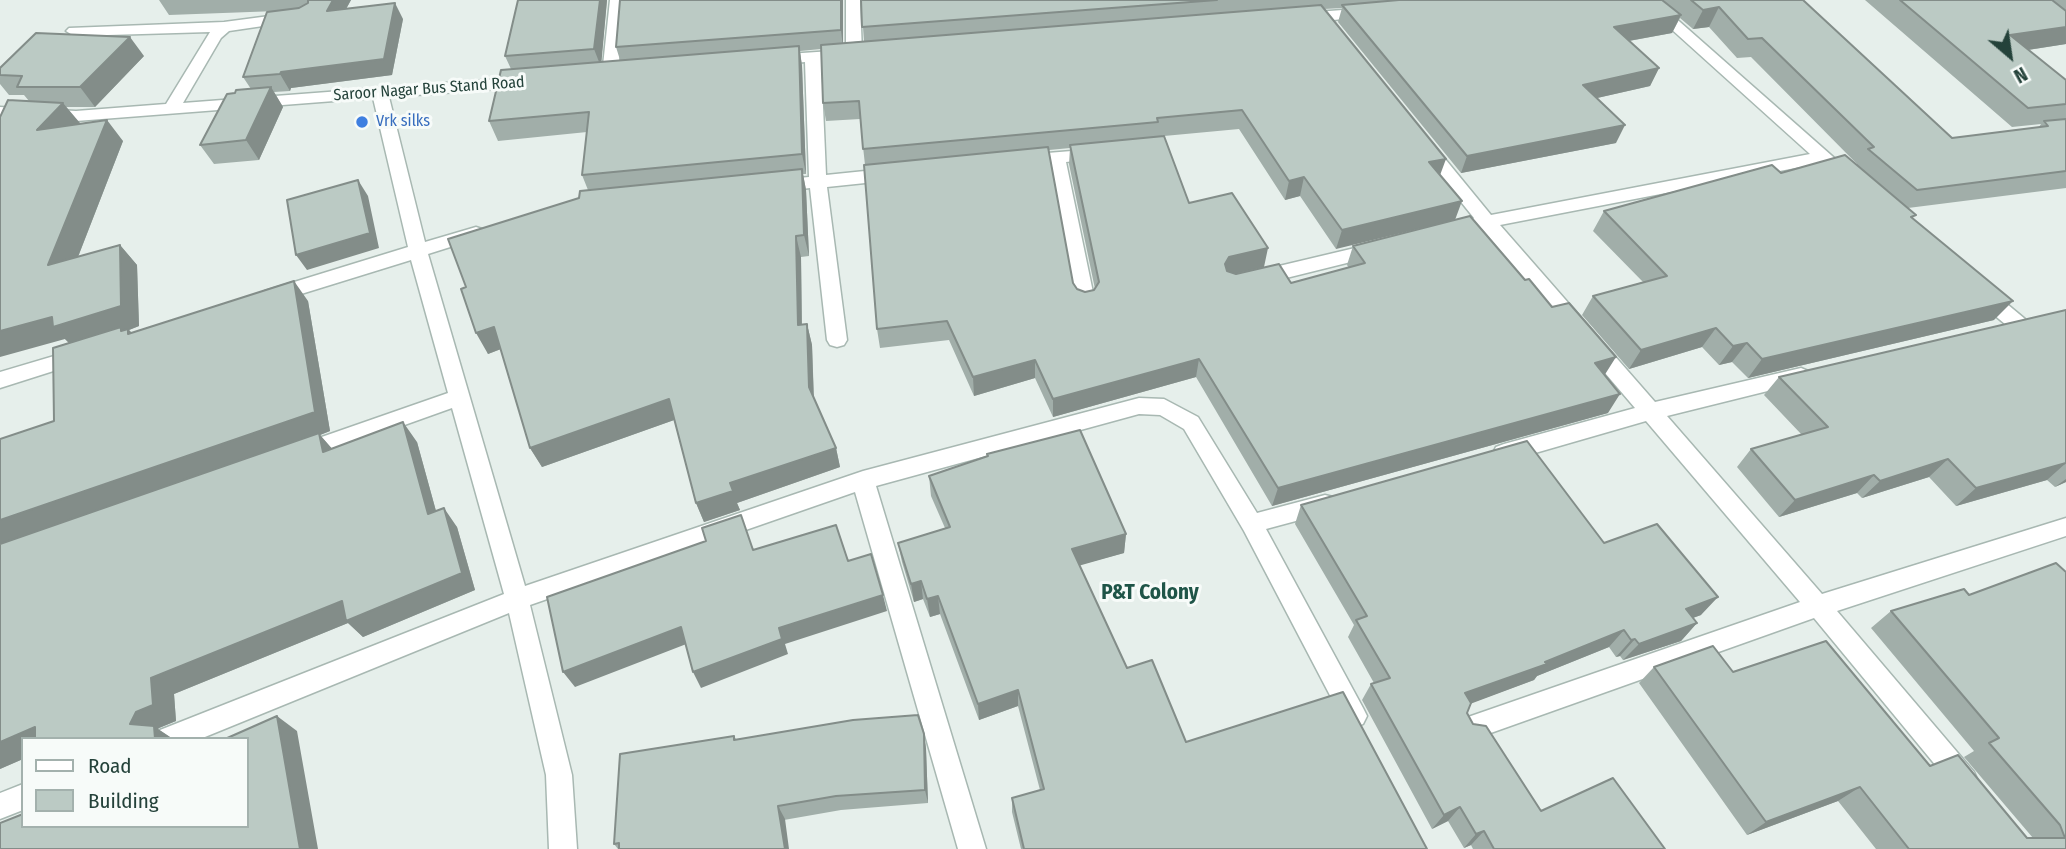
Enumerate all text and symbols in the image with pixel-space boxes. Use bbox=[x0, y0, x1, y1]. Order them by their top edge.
north arrow bbox=[1975, 21, 2045, 91]
text: N bbox=[2010, 62, 2031, 88]
street label: Saroor Nagar Bus Stand Road bbox=[333, 73, 525, 105]
place label: Vrk silks bbox=[376, 112, 430, 132]
marker: Vrk silks bbox=[354, 114, 370, 130]
district label: P&T Colony bbox=[1101, 580, 1199, 606]
legend bbox=[21, 737, 248, 828]
text: Road bbox=[88, 753, 132, 779]
text: Building bbox=[88, 788, 159, 814]

